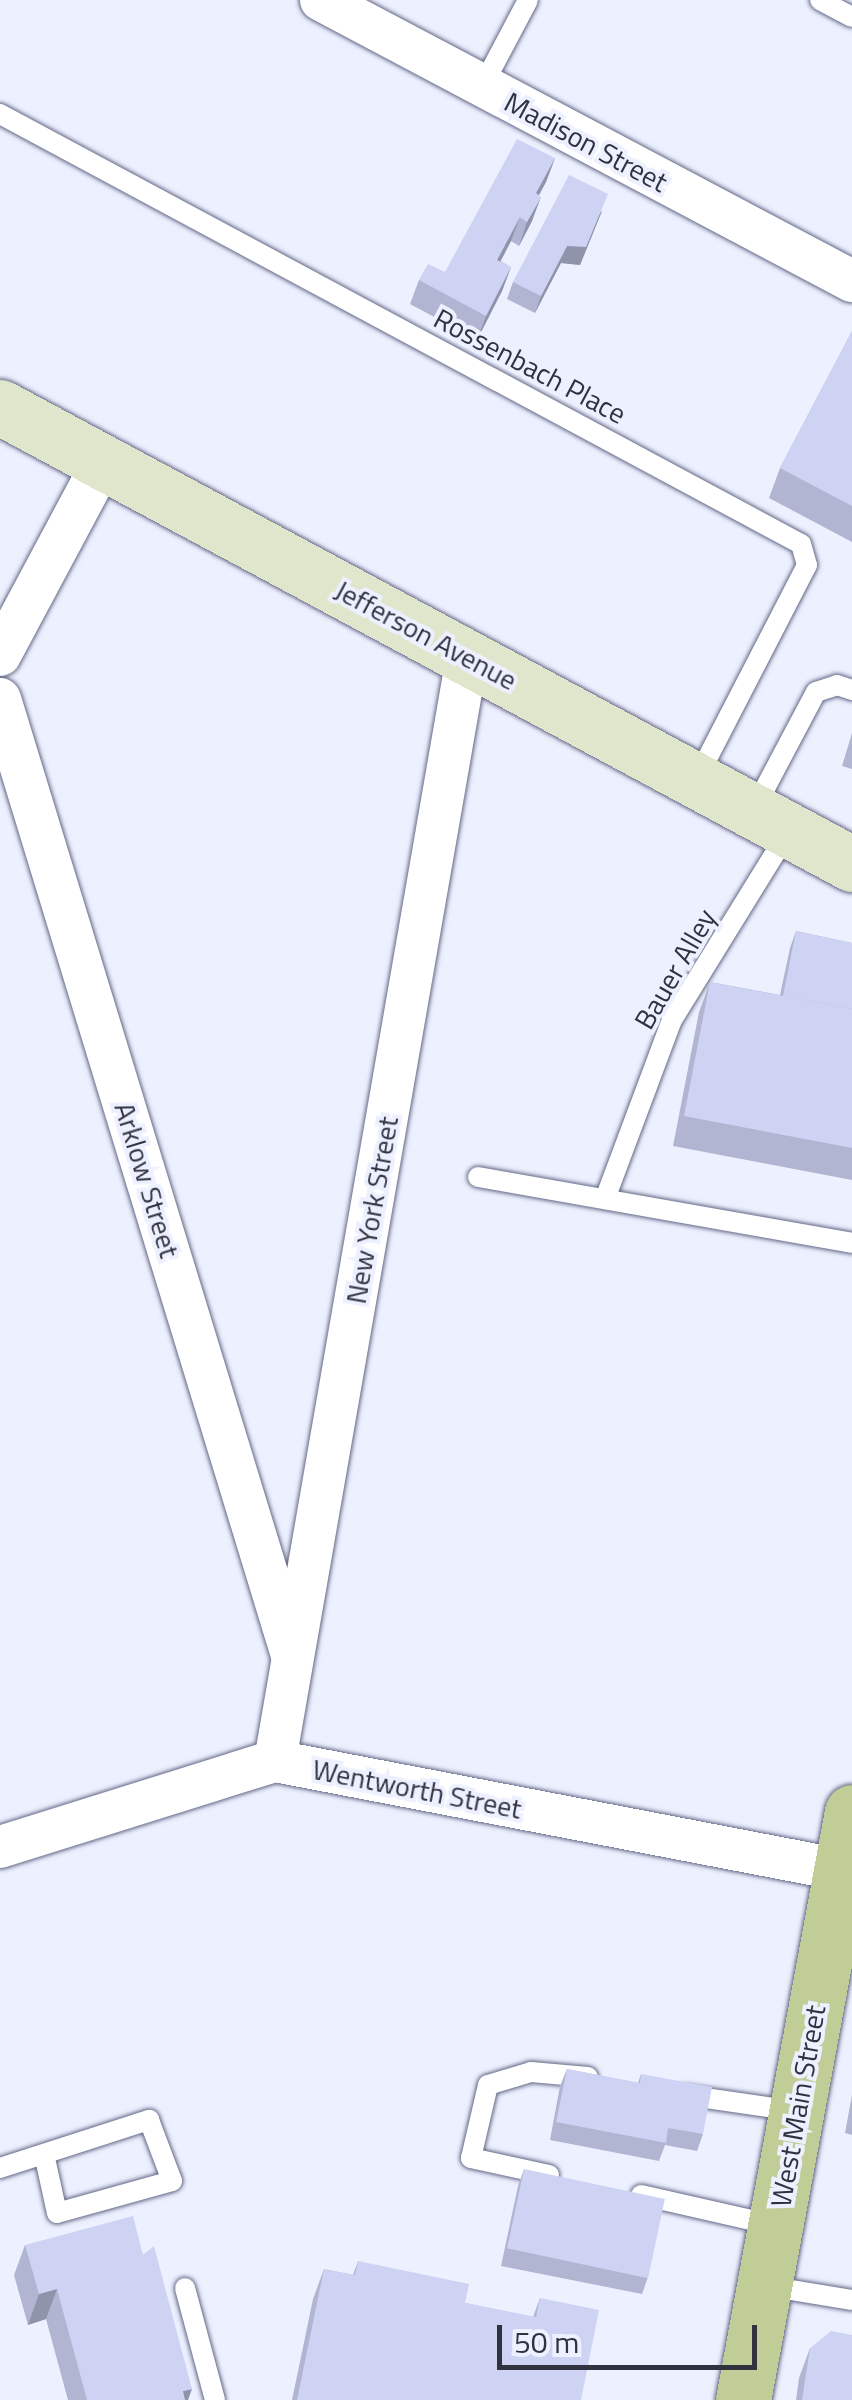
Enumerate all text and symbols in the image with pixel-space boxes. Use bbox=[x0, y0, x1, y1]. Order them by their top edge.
street label: Madison Street bbox=[499, 85, 673, 199]
street label: Rossenbach Place bbox=[428, 301, 632, 431]
street label: Jefferson Avenue bbox=[329, 573, 523, 697]
street label: Bauer Alley bbox=[627, 903, 723, 1035]
street label: Arklow Street bbox=[107, 1098, 187, 1262]
street label: New York Street bbox=[339, 1114, 405, 1306]
street label: Wentworth Street bbox=[310, 1752, 524, 1826]
street label: West Main Street bbox=[764, 2002, 832, 2210]
scale bar bbox=[502, 2305, 762, 2367]
text: 50 m bbox=[514, 2319, 579, 2365]

